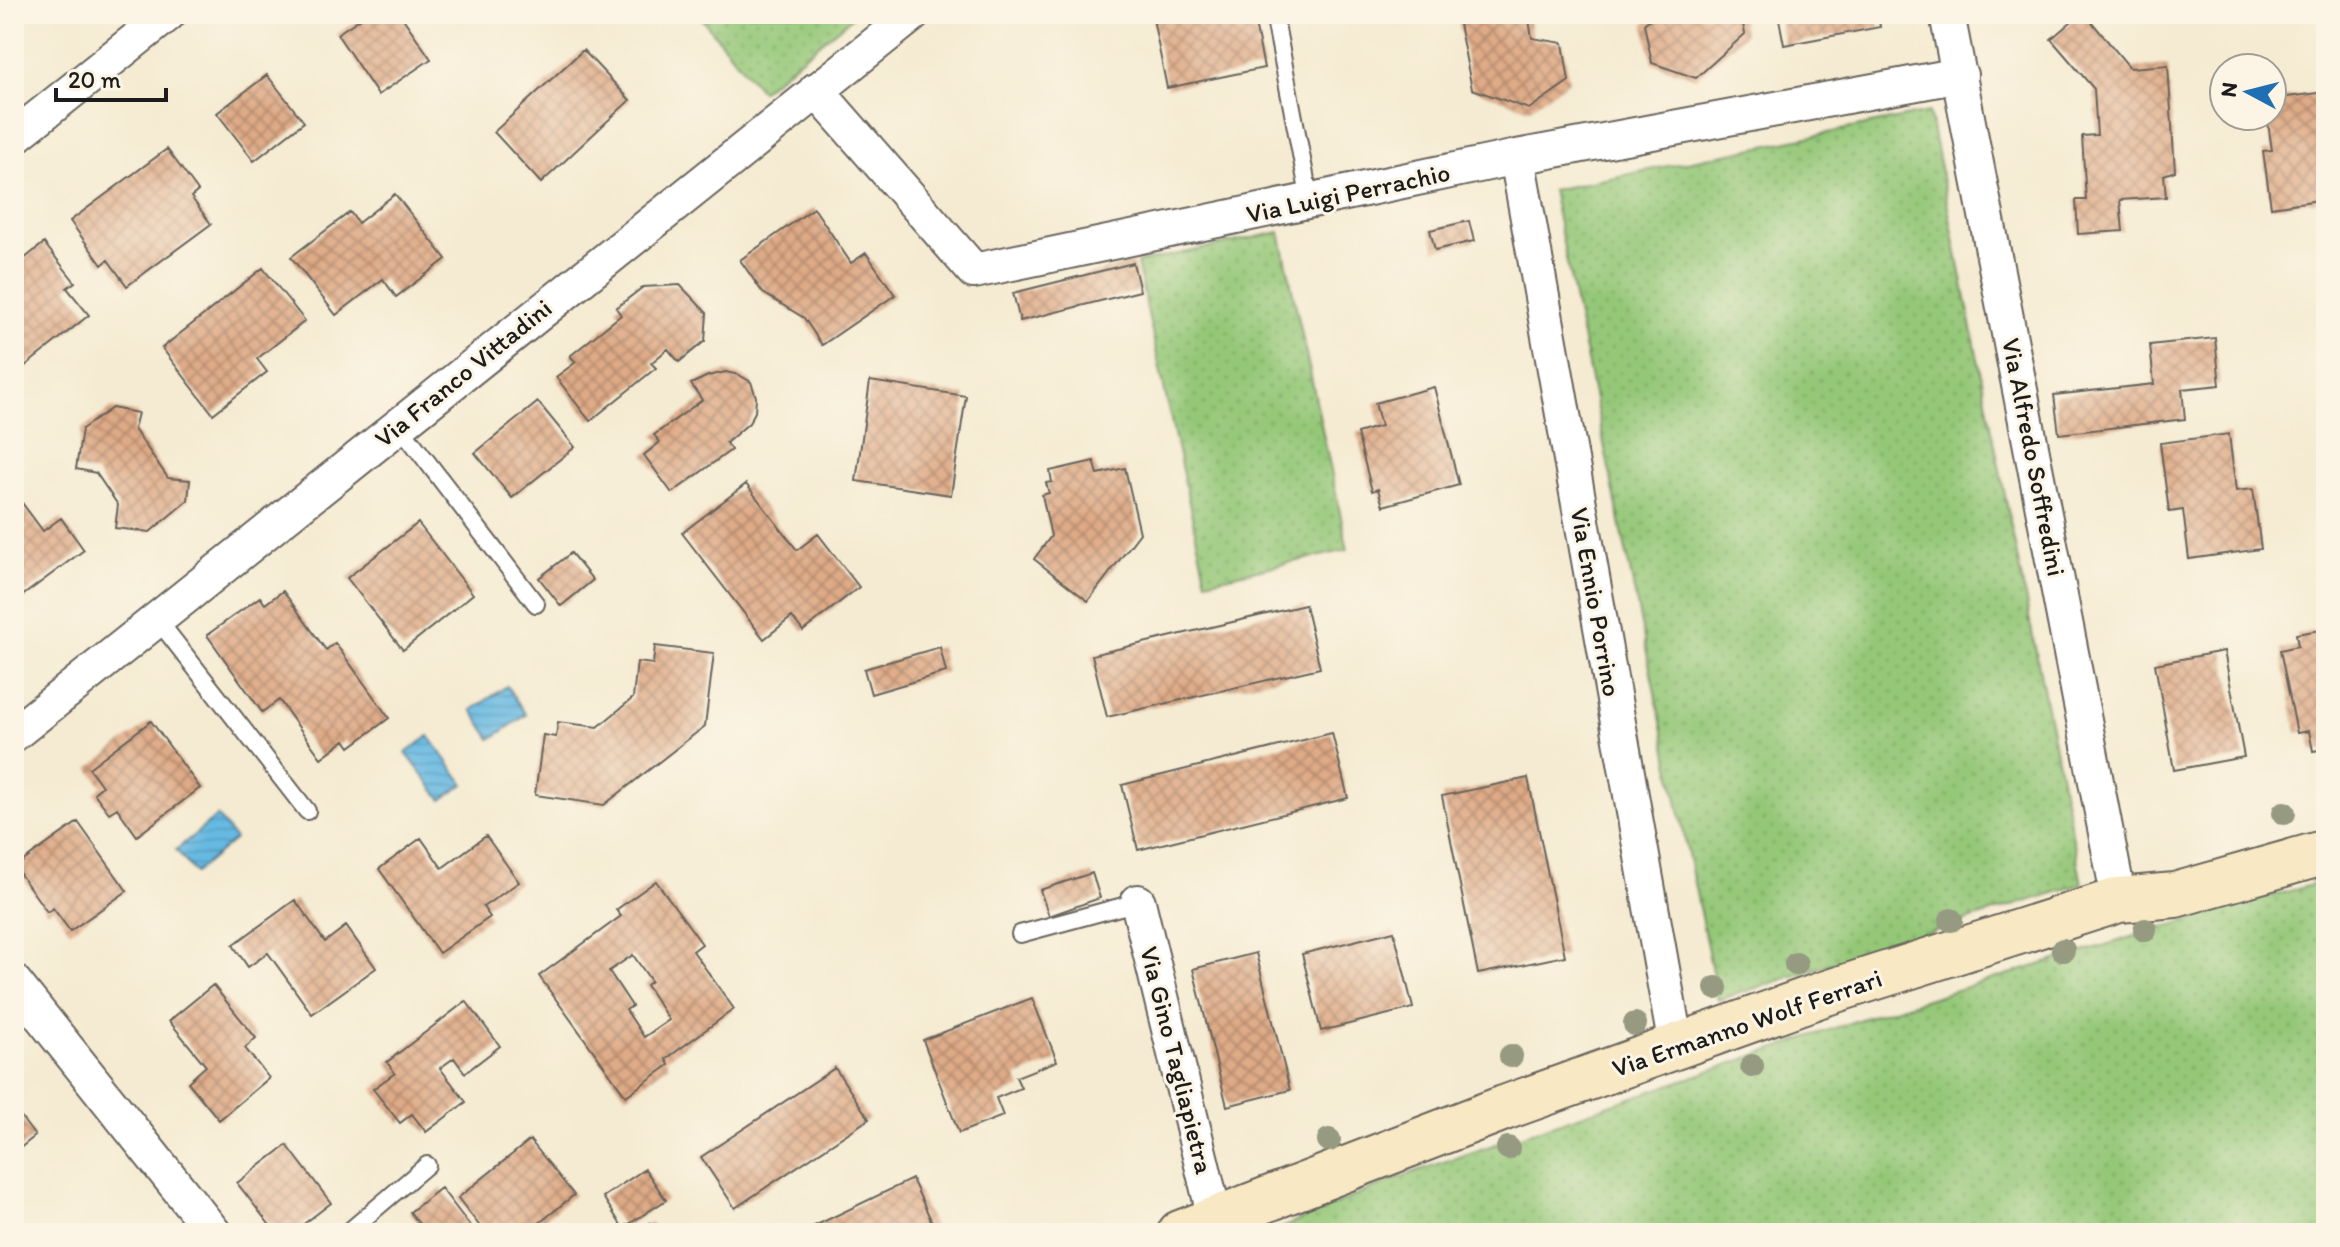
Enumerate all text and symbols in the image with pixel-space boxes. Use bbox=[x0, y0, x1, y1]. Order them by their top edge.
scale bar bbox=[56, 52, 166, 102]
north arrow bbox=[2208, 52, 2288, 132]
text: 20 m bbox=[68, 65, 121, 94]
text: N bbox=[2214, 81, 2243, 99]
street label: Via Luigi Perrachio bbox=[1243, 156, 1453, 230]
street label: Via Franco Vittadini bbox=[368, 292, 558, 454]
street label: Via Alfredo Soffredini bbox=[1995, 335, 2073, 579]
street label: Via Ennio Porrino bbox=[1564, 505, 1628, 699]
street label: Via Gino Tagliapietra bbox=[1133, 943, 1221, 1178]
street label: Via Ermanno Wolf Ferrari bbox=[1608, 962, 1886, 1084]

